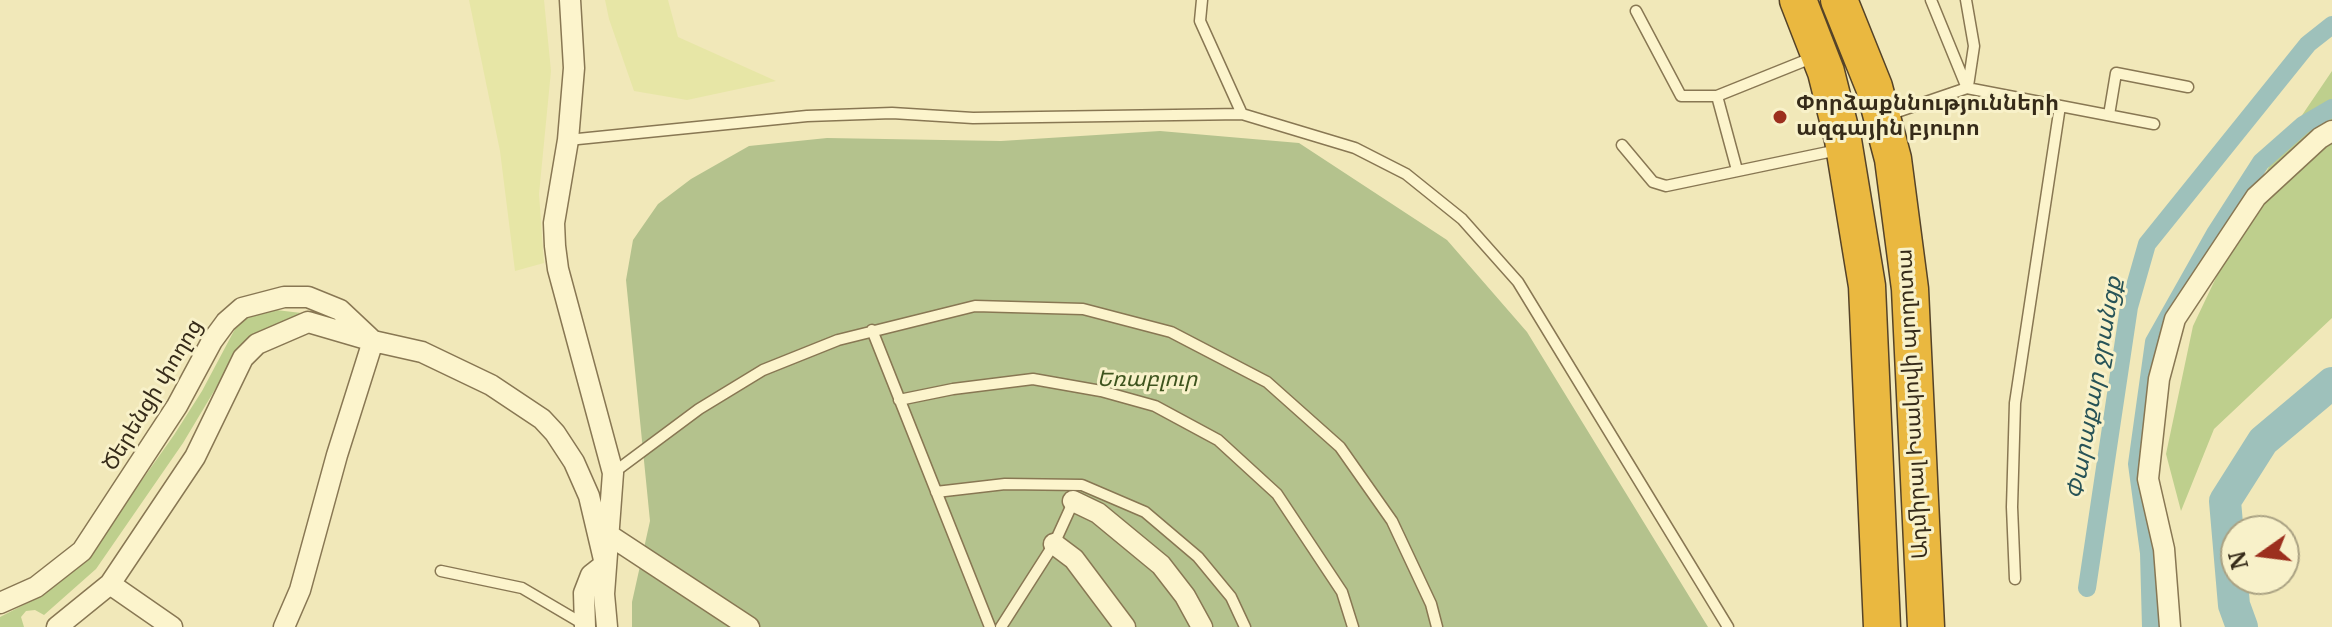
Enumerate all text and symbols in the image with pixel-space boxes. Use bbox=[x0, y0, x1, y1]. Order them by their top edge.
place label: Փորձաքննությունների ազգային բյուրո bbox=[1796, 91, 2059, 142]
marker: Փորձաքննությունների ազգային բյուրո bbox=[1771, 108, 1789, 126]
street label: Ադմիրալ Իսակովի պողոտա bbox=[1892, 248, 1934, 560]
water label: Փարաքար ջրանցք bbox=[2061, 274, 2129, 502]
street label: Ծերենցի փողոց bbox=[97, 314, 209, 476]
park label: Եռաբլուր bbox=[1097, 367, 1197, 393]
north arrow bbox=[2220, 515, 2300, 595]
text: N bbox=[2223, 549, 2254, 572]

